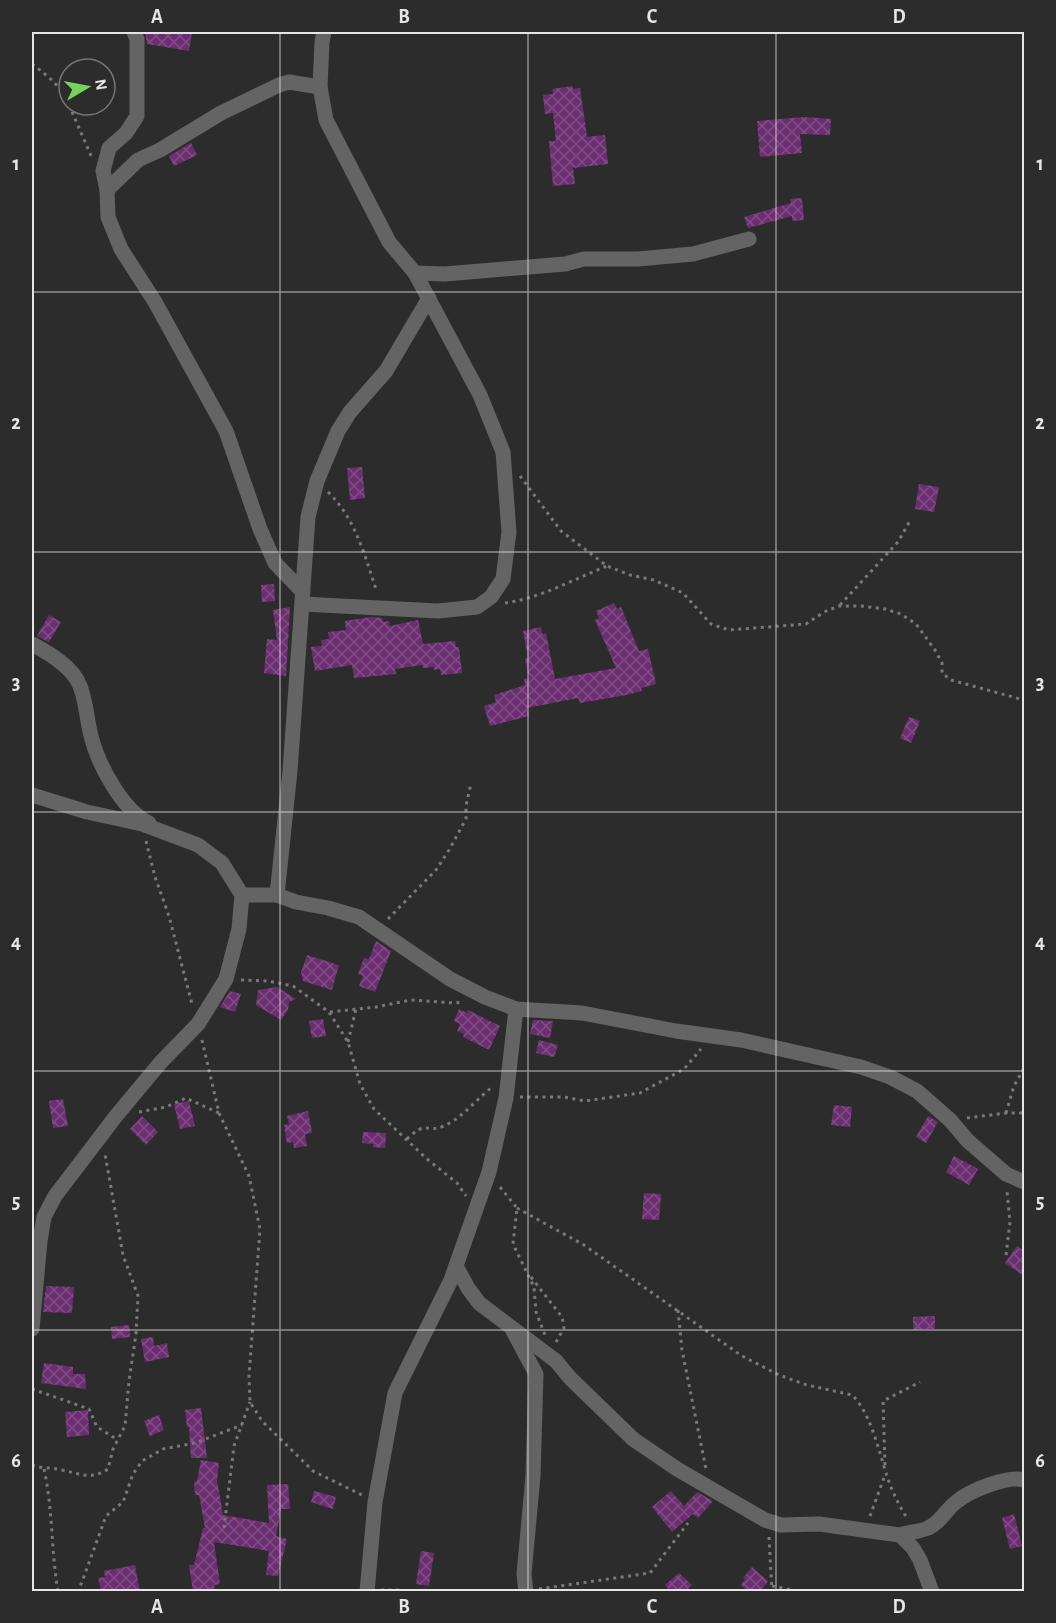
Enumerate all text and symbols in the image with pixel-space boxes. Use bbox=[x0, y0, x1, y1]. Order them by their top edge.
text: A bbox=[151, 7, 163, 27]
text: B bbox=[398, 7, 410, 27]
text: C bbox=[647, 7, 658, 27]
text: D bbox=[892, 7, 906, 27]
north arrow bbox=[57, 57, 117, 117]
text: N bbox=[92, 78, 110, 91]
text: 1 bbox=[12, 154, 20, 174]
text: 1 bbox=[1036, 154, 1044, 174]
text: 2 bbox=[11, 413, 21, 433]
text: 2 bbox=[1035, 413, 1045, 433]
text: 3 bbox=[12, 673, 20, 693]
text: 3 bbox=[1036, 673, 1044, 693]
text: 4 bbox=[11, 932, 21, 952]
text: 4 bbox=[1035, 932, 1045, 952]
text: 5 bbox=[12, 1192, 20, 1212]
text: 5 bbox=[1036, 1192, 1044, 1212]
text: 6 bbox=[11, 1451, 21, 1471]
text: 6 bbox=[1035, 1451, 1045, 1471]
text: A bbox=[151, 1597, 163, 1617]
text: B bbox=[398, 1597, 410, 1617]
text: C bbox=[647, 1597, 658, 1617]
text: D bbox=[892, 1597, 906, 1617]

